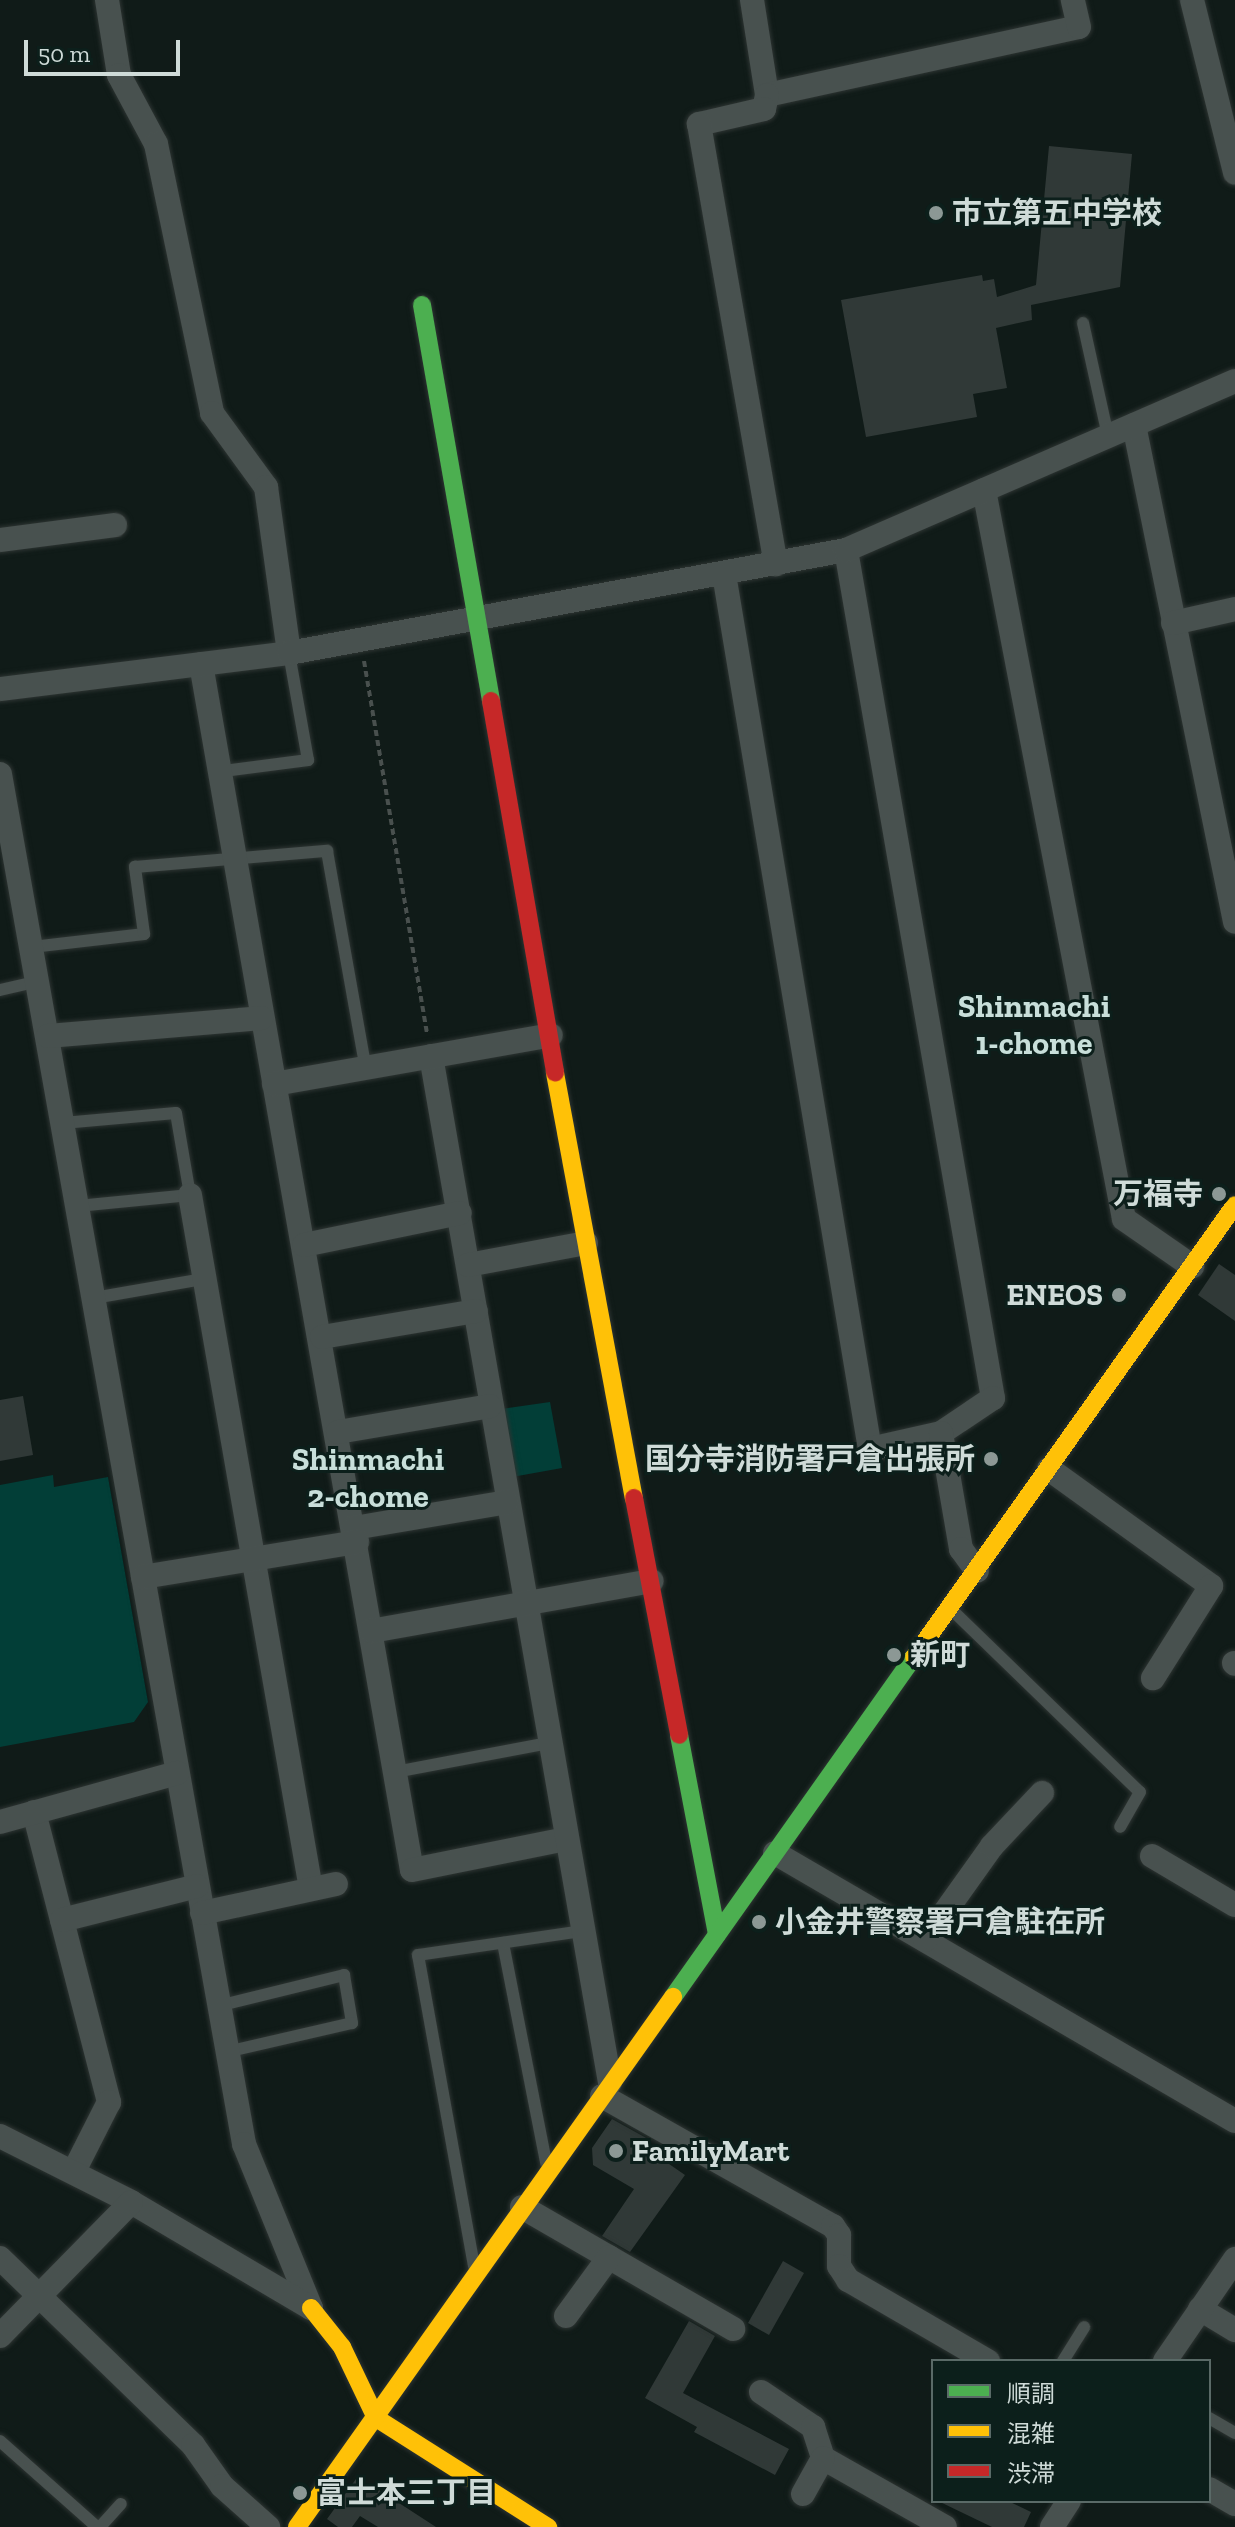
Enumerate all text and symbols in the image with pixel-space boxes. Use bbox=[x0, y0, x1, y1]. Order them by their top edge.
scale bar bbox=[28, 24, 184, 74]
text: 50 m bbox=[38, 39, 90, 68]
place label: 市立第五中学校 bbox=[952, 195, 1162, 231]
marker: 市立第五中学校 bbox=[927, 204, 945, 222]
district label: Shinmachi 1-chome bbox=[958, 988, 1110, 1063]
place label: 万福寺 bbox=[1113, 1176, 1203, 1212]
marker: 万福寺 bbox=[1210, 1185, 1228, 1203]
place label: ENEOS bbox=[1007, 1277, 1103, 1313]
marker: ENEOS bbox=[1110, 1286, 1128, 1304]
district label: Shinmachi 2-chome bbox=[292, 1441, 444, 1516]
place label: 国分寺消防署戸倉出張所 bbox=[645, 1441, 975, 1477]
marker: 国分寺消防署戸倉出張所 bbox=[982, 1450, 1000, 1468]
place label: 新町 bbox=[910, 1637, 970, 1673]
marker: 新町 bbox=[885, 1646, 903, 1664]
place label: 小金井警察署戸倉駐在所 bbox=[775, 1904, 1105, 1940]
marker: 小金井警察署戸倉駐在所 bbox=[750, 1913, 768, 1931]
place label: FamilyMart bbox=[632, 2133, 789, 2169]
marker: FamilyMart bbox=[607, 2142, 625, 2160]
legend bbox=[931, 2359, 1211, 2503]
text: 順調 bbox=[1007, 2379, 1055, 2408]
text: 混雑 bbox=[1007, 2419, 1055, 2448]
text: 渋滞 bbox=[1007, 2459, 1055, 2488]
place label: 富士本三丁目 bbox=[316, 2475, 496, 2511]
marker: 富士本三丁目 bbox=[291, 2484, 309, 2502]

